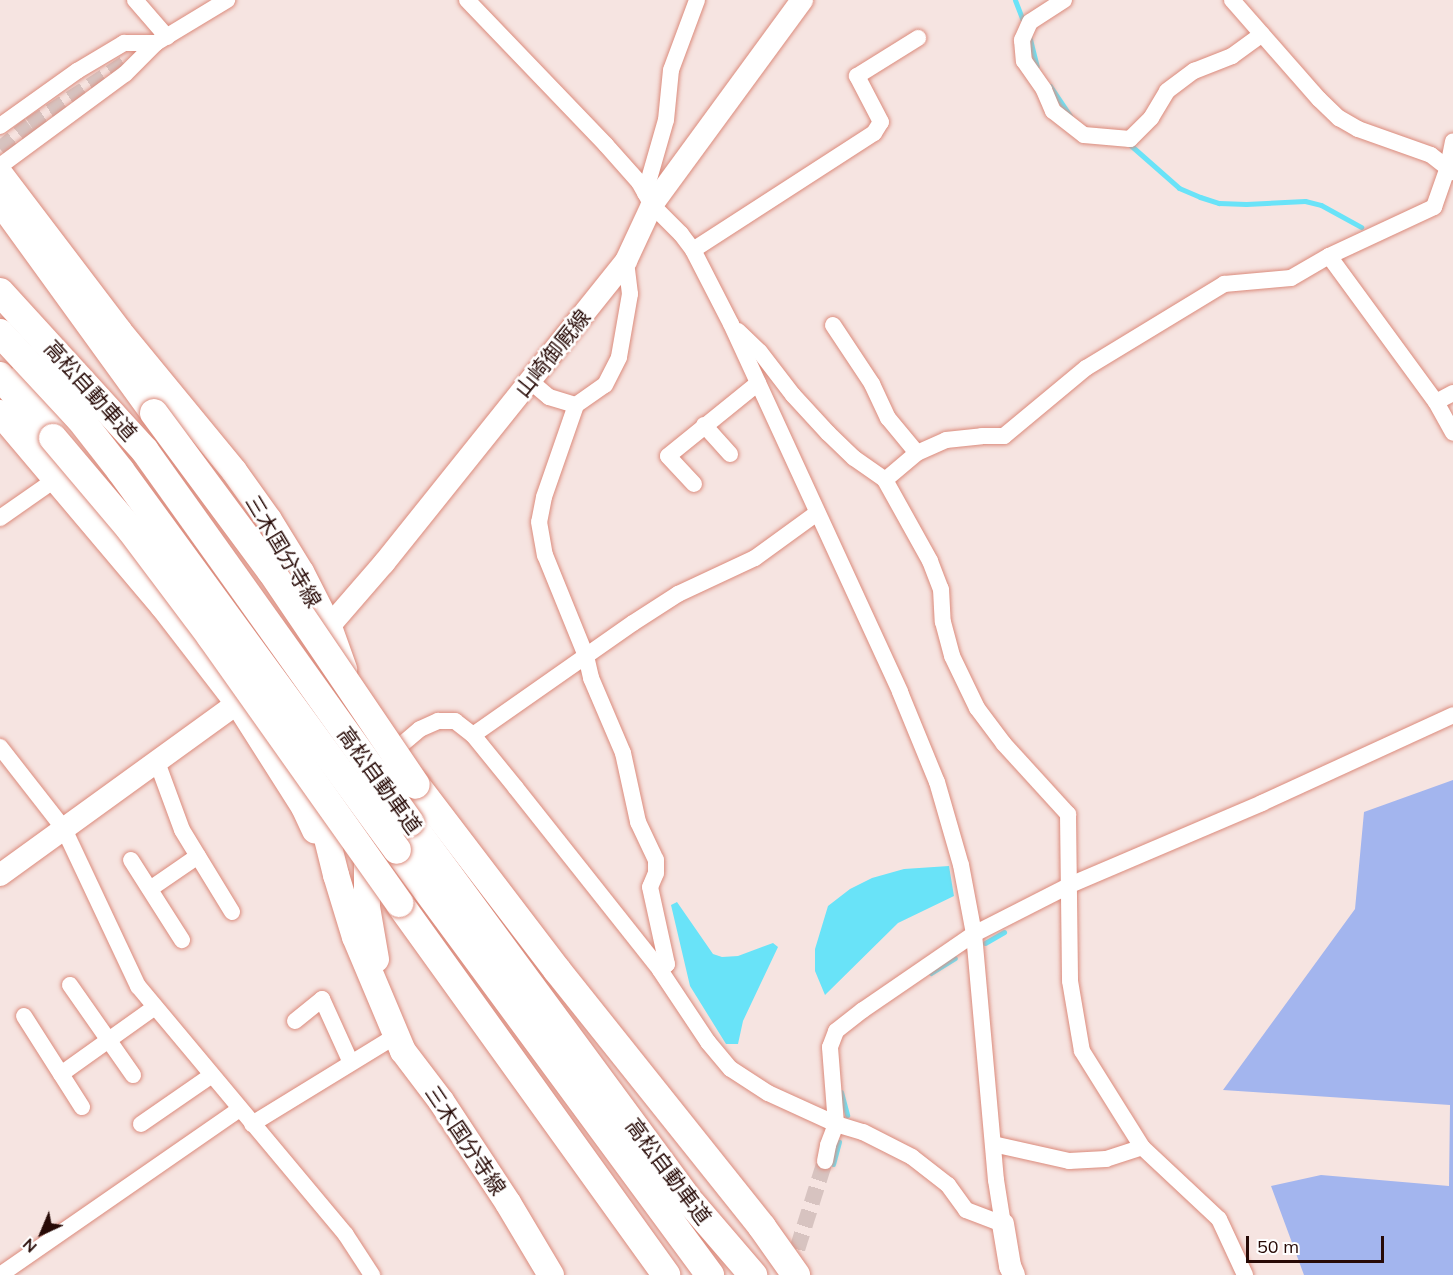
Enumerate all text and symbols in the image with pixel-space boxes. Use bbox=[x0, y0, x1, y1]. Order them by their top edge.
street label: 山崎御厩線 bbox=[509, 304, 595, 402]
street label: 高松自動車道 bbox=[39, 335, 143, 445]
street label: 三木国分寺線 bbox=[241, 491, 327, 611]
street label: 高松自動車道 bbox=[333, 722, 427, 838]
street label: 三木国分寺線 bbox=[420, 1081, 512, 1199]
street label: 高松自動車道 bbox=[621, 1113, 717, 1229]
north arrow bbox=[12, 1203, 72, 1263]
scale bar bbox=[1249, 1224, 1387, 1262]
text: N bbox=[18, 1235, 41, 1257]
text: 50 m bbox=[1257, 1235, 1299, 1258]

